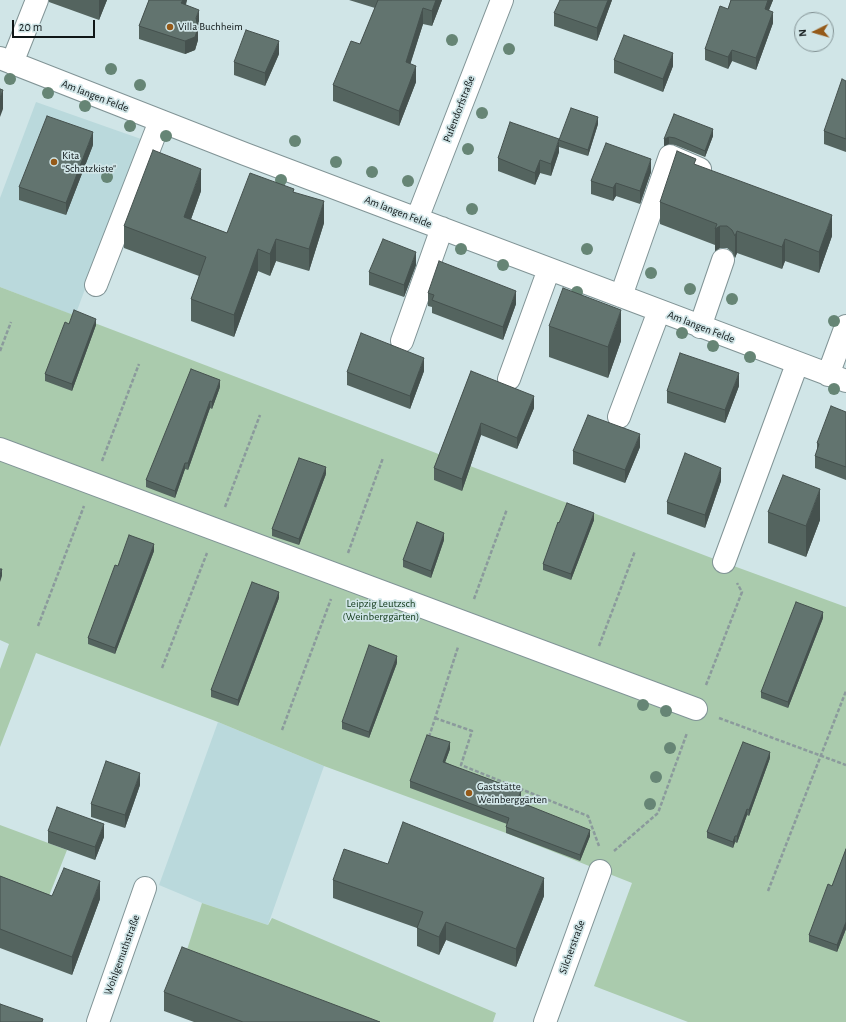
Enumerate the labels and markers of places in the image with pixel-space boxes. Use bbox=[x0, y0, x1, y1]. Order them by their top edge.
place label: Villa Buchheim bbox=[178, 20, 243, 34]
marker: Villa Buchheim bbox=[165, 22, 175, 32]
place label: Kita "Schatzkiste" bbox=[62, 149, 116, 175]
marker: Kita "Schatzkiste" bbox=[49, 157, 59, 167]
place label: Gaststätte Weinberggärten bbox=[477, 780, 547, 806]
marker: Gaststätte Weinberggärten bbox=[464, 788, 474, 798]

